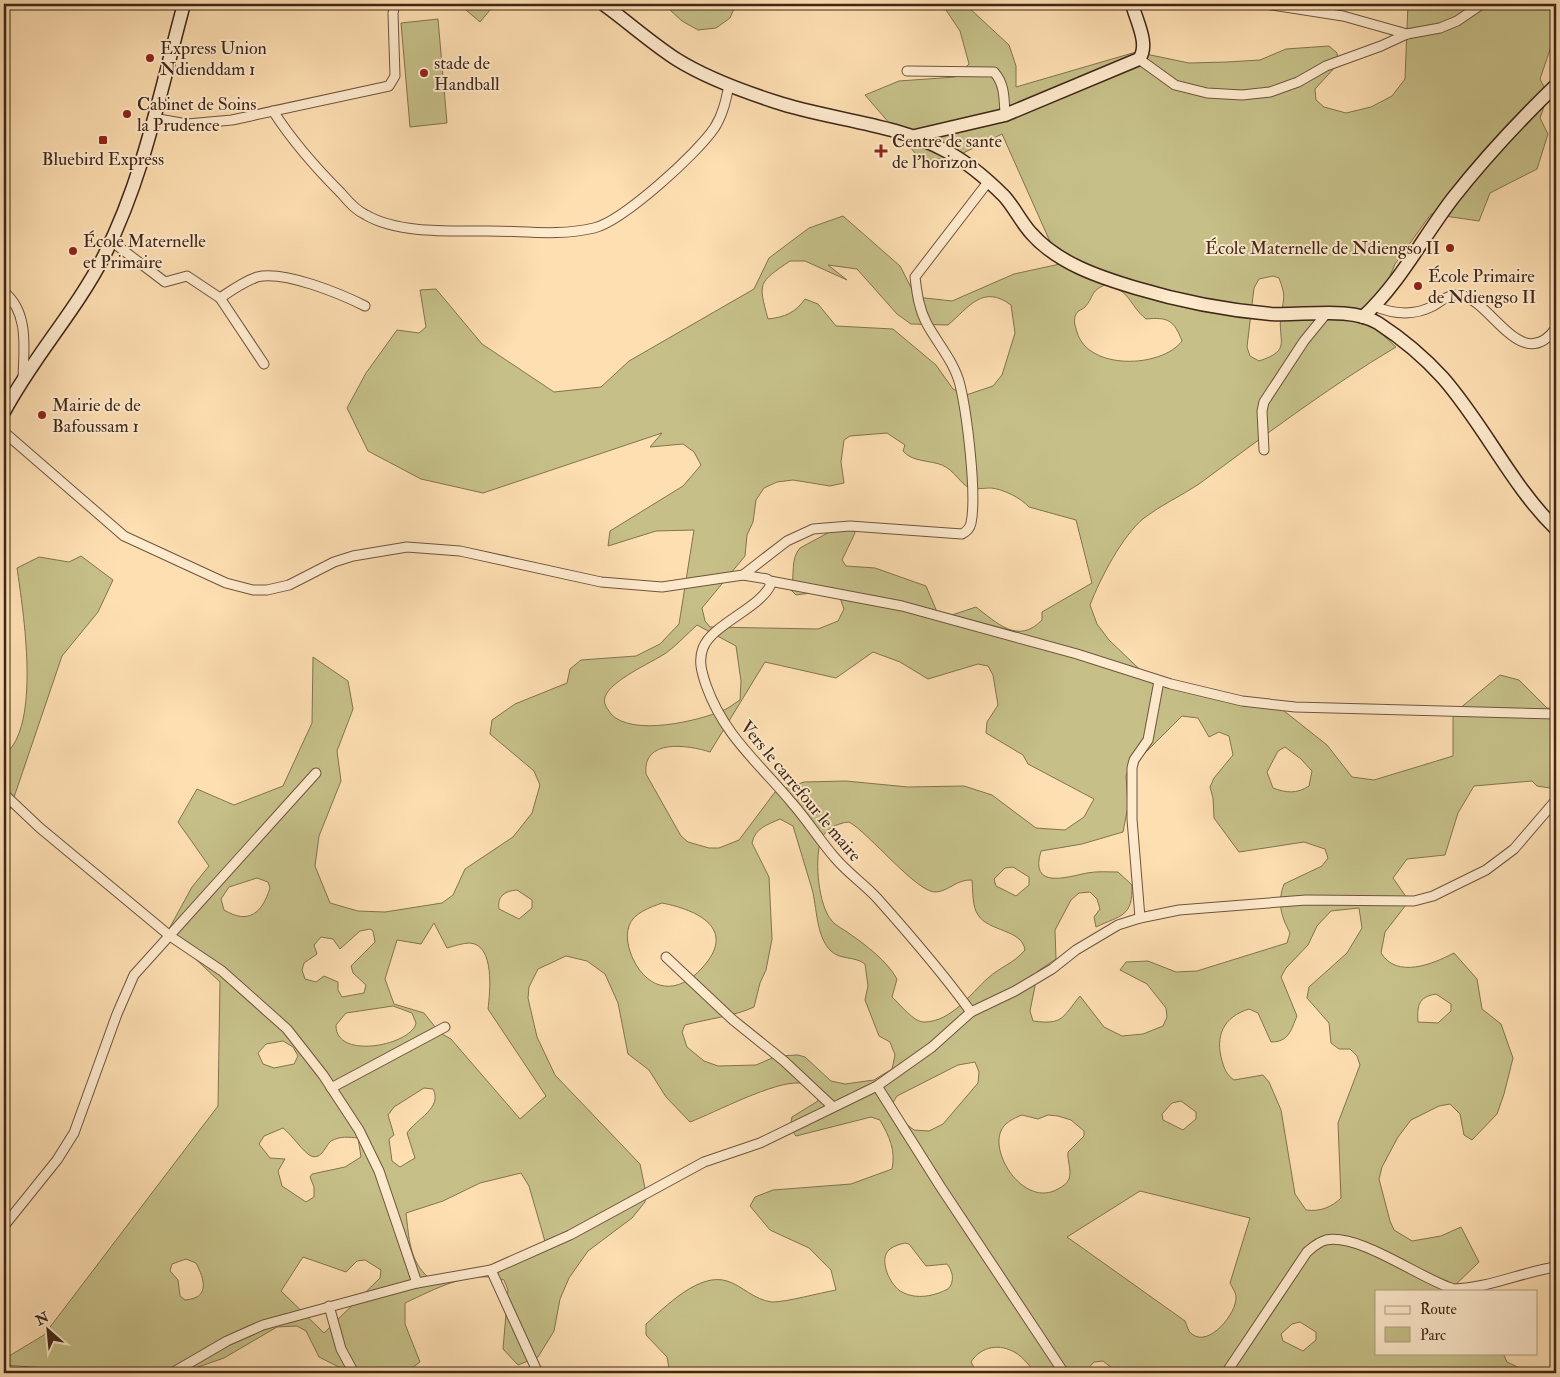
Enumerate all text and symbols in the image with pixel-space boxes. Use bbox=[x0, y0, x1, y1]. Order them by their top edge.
place label: Express Union Ndienddam 1 bbox=[160, 37, 267, 81]
marker: Express Union Ndienddam 1 bbox=[144, 52, 156, 64]
place label: stade de Handball bbox=[434, 52, 500, 96]
marker: stade de Handball bbox=[418, 67, 430, 79]
place label: Cabinet de Soins la Prudence bbox=[137, 93, 257, 137]
marker: Cabinet de Soins la Prudence bbox=[121, 108, 133, 120]
place label: Centre de sante de l'horizon bbox=[892, 130, 1002, 174]
marker: Bluebird Express bbox=[97, 134, 109, 146]
marker: Centre de sante de l'horizon bbox=[874, 144, 888, 158]
place label: Bluebird Express bbox=[42, 148, 164, 171]
place label: École Maternelle et Primaire bbox=[83, 230, 206, 274]
place label: École Maternelle de Ndiengso II bbox=[1205, 237, 1440, 260]
marker: École Maternelle de Ndiengso II bbox=[1444, 242, 1456, 254]
marker: École Maternelle et Primaire bbox=[67, 245, 79, 257]
place label: École Primaire de Ndiengso II bbox=[1428, 265, 1536, 309]
marker: École Primaire de Ndiengso II bbox=[1412, 280, 1424, 292]
place label: Mairie de de Bafoussam 1 bbox=[52, 394, 141, 438]
marker: Mairie de de Bafoussam 1 bbox=[36, 409, 48, 421]
street label: Vers le carrefour le maire bbox=[735, 716, 867, 867]
legend bbox=[1375, 1290, 1538, 1354]
text: Route bbox=[1420, 1300, 1457, 1319]
north arrow bbox=[22, 1304, 72, 1354]
text: N bbox=[32, 1308, 52, 1330]
text: Parc bbox=[1420, 1326, 1446, 1345]

